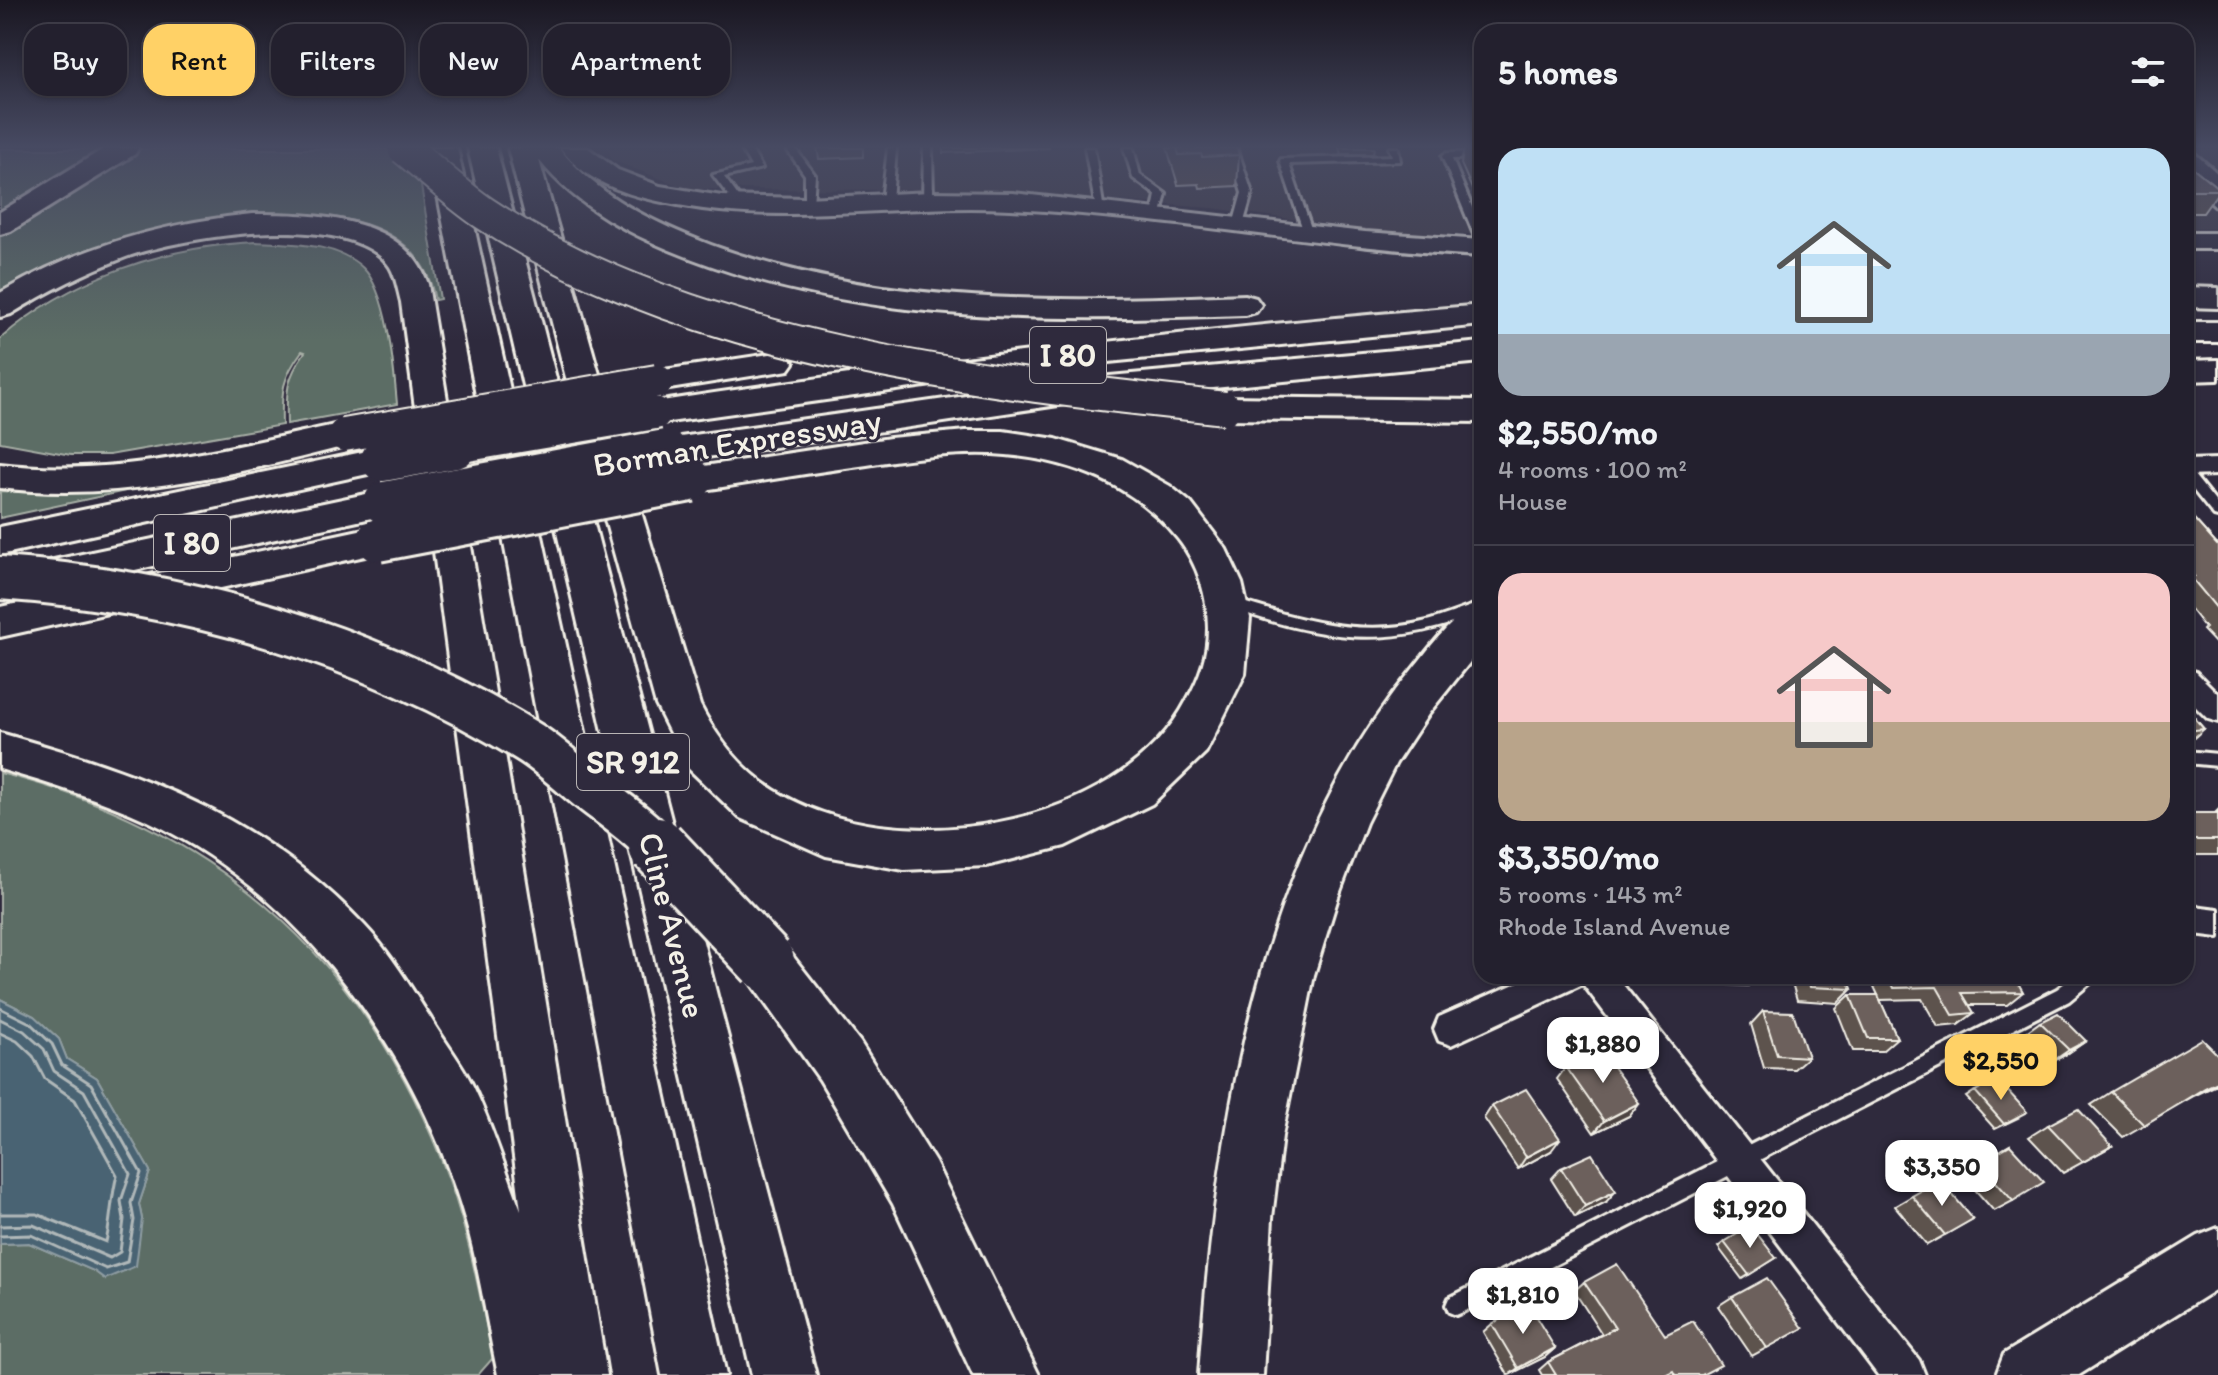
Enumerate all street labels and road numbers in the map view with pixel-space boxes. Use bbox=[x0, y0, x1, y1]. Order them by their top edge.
road number: I 80 bbox=[1030, 327, 1106, 383]
street label: Borman Expressway bbox=[590, 399, 884, 486]
road number: I 80 bbox=[154, 515, 230, 571]
road number: SR 912 bbox=[577, 734, 689, 790]
street label: Cline Avenue bbox=[630, 828, 715, 1022]

